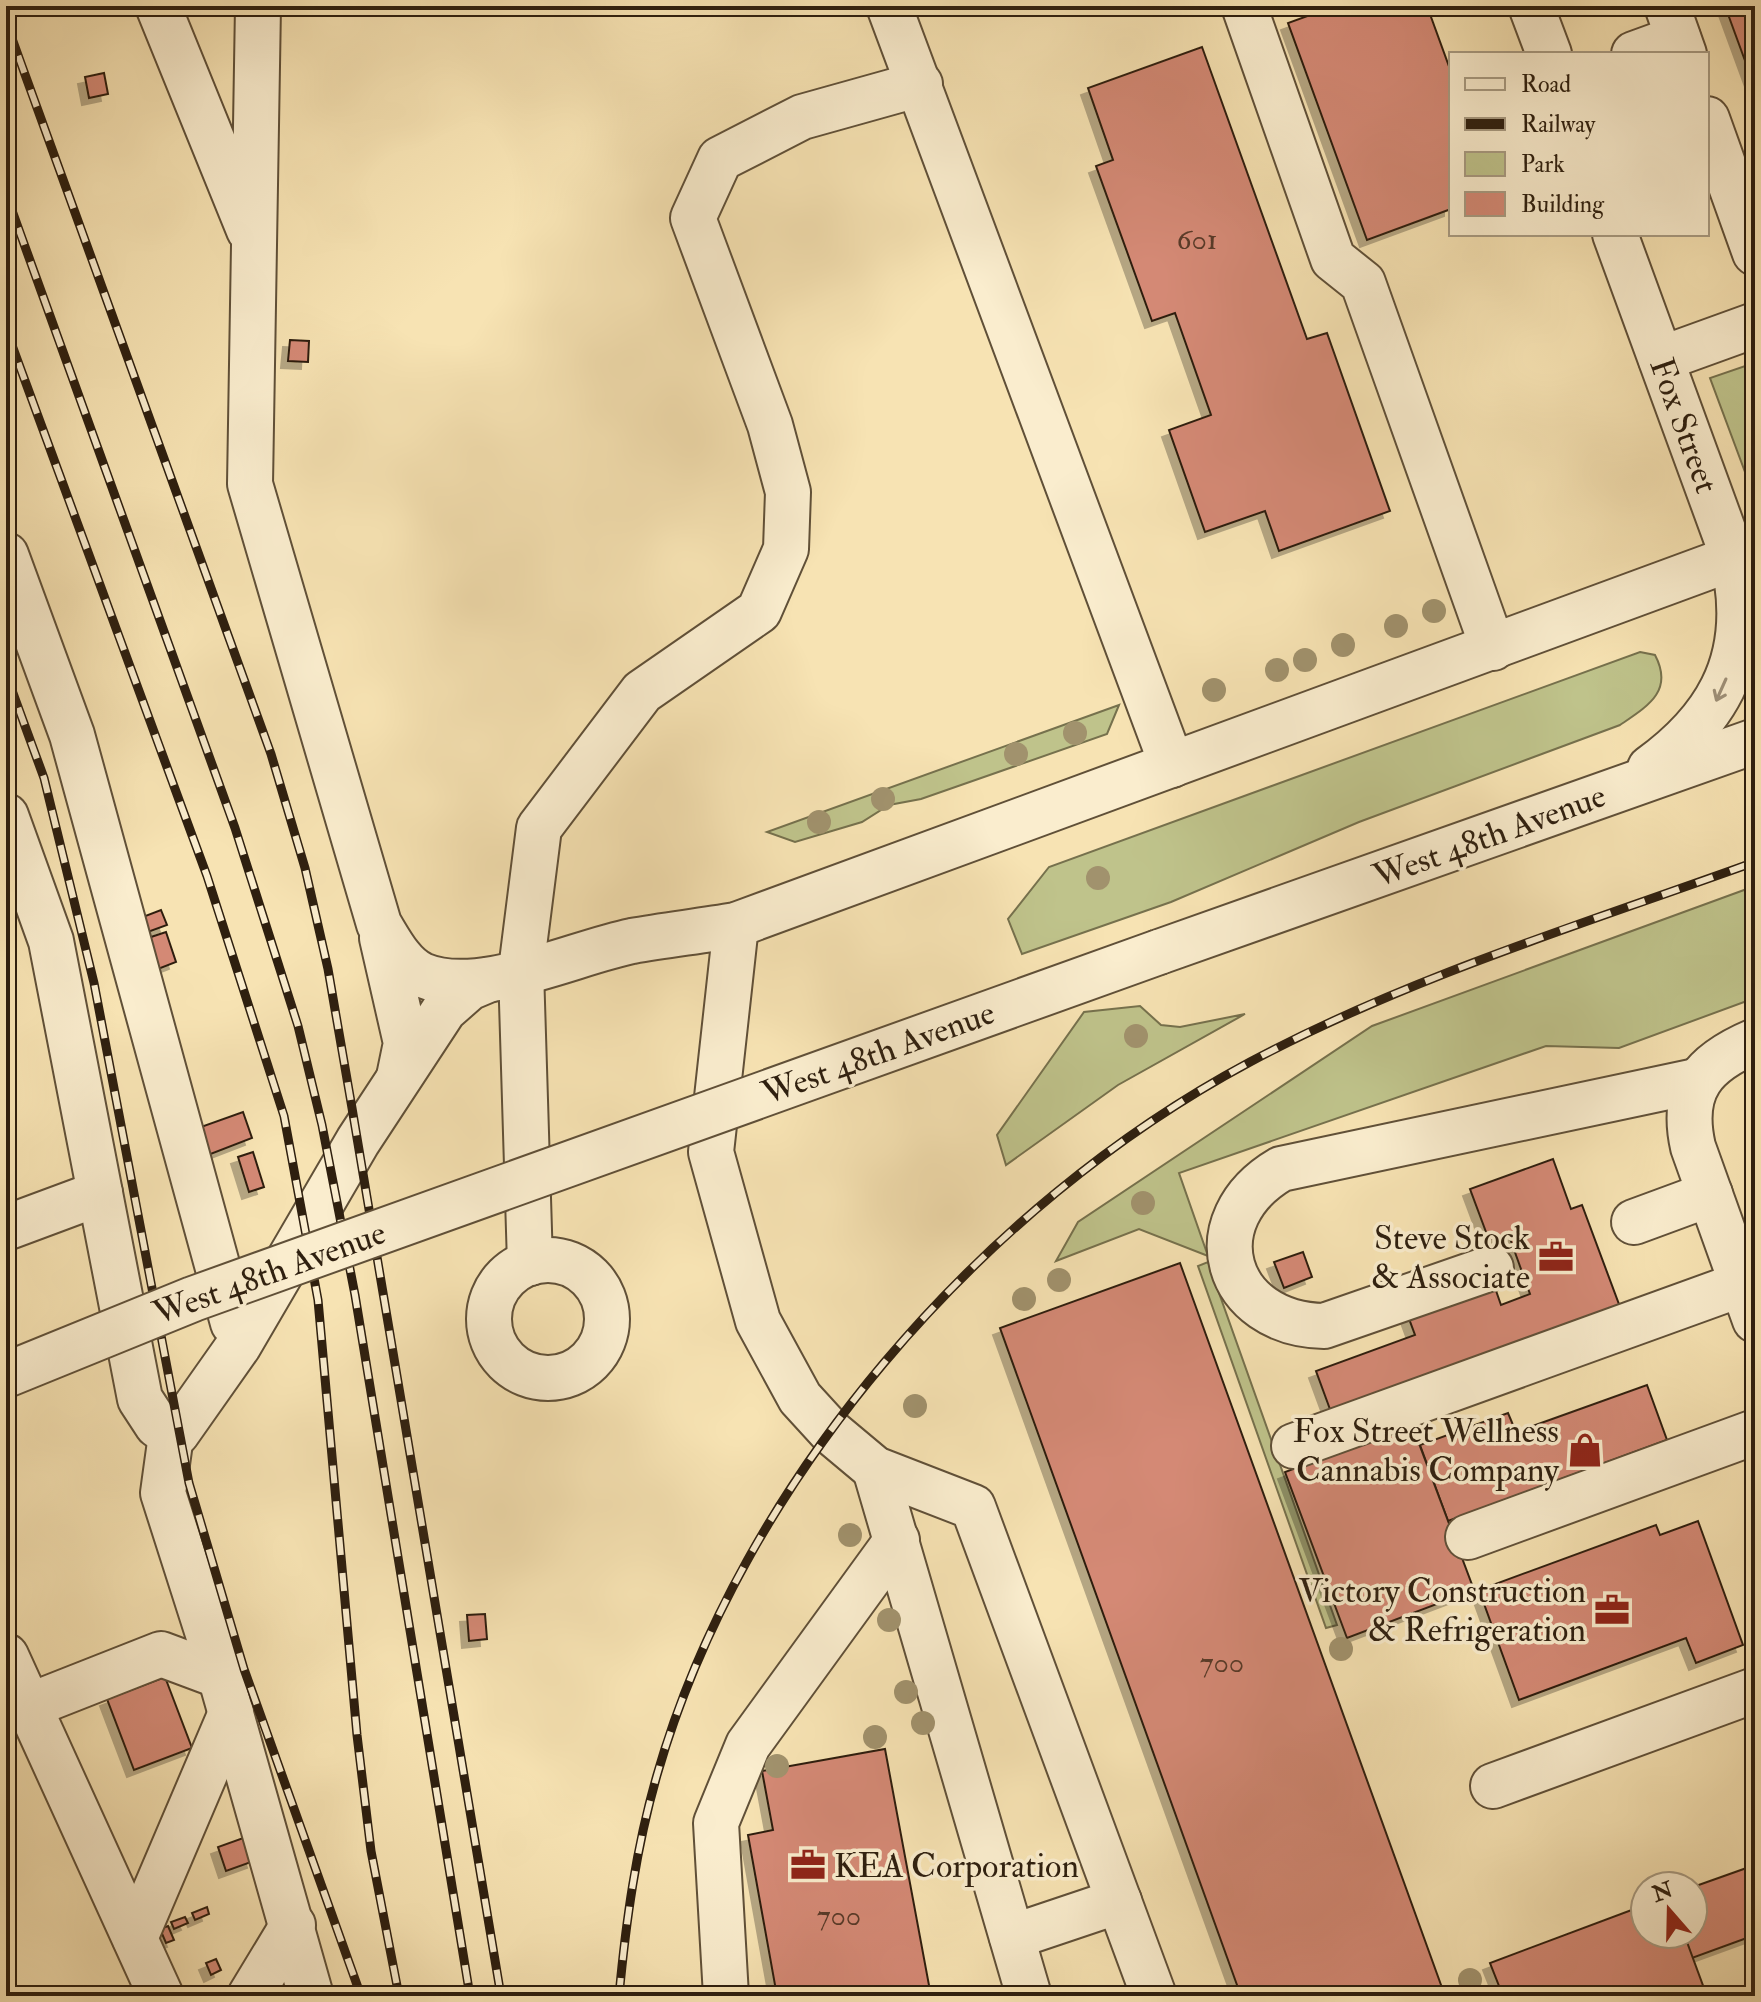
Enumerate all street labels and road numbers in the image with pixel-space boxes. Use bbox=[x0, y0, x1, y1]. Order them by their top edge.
street label: Fox Street bbox=[1639, 352, 1728, 499]
street label: West 48th Avenue bbox=[1366, 774, 1612, 899]
street label: West 48th Avenue bbox=[755, 991, 1001, 1116]
street label: West 48th Avenue bbox=[146, 1211, 392, 1336]

